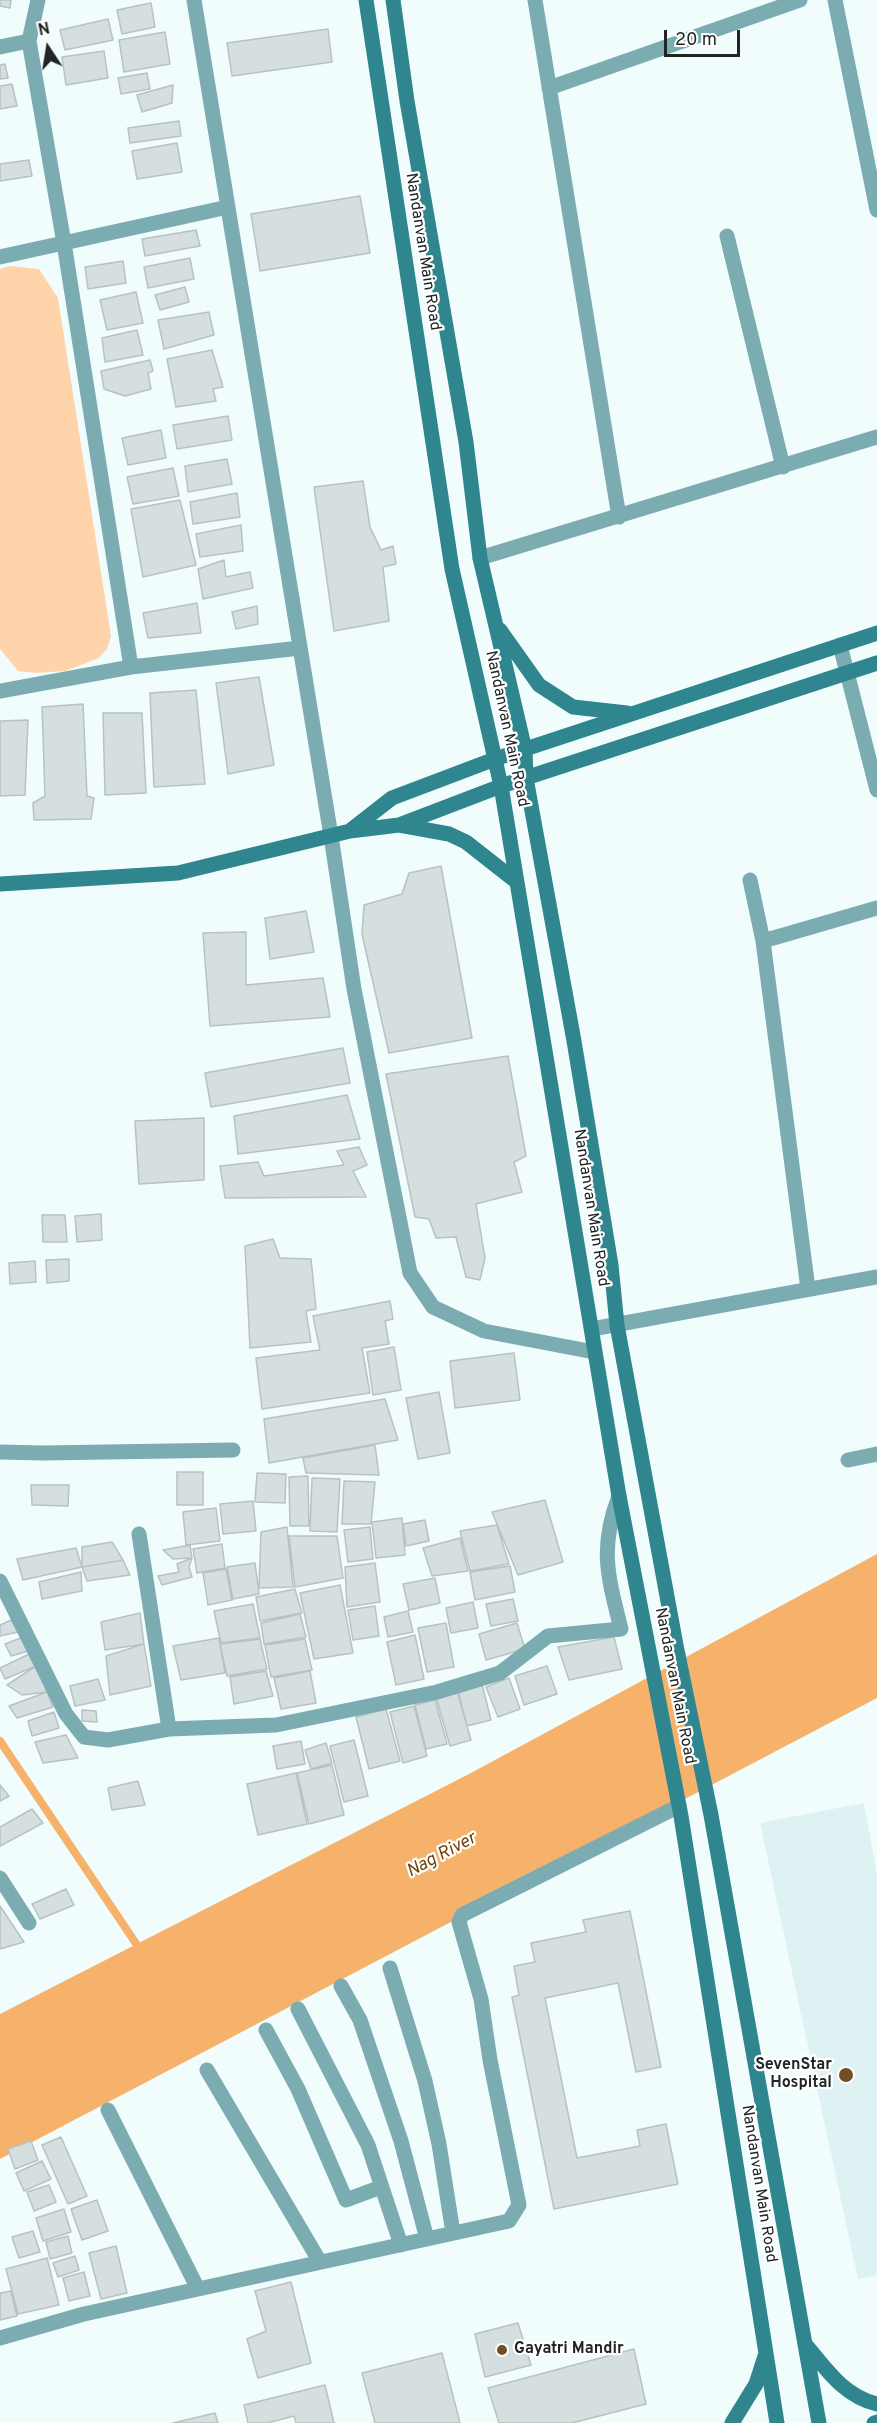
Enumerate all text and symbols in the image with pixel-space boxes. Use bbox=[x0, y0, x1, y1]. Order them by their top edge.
north arrow bbox=[18, 18, 78, 78]
scale bar bbox=[667, 18, 744, 56]
text: N bbox=[37, 19, 52, 41]
text: 20 m bbox=[675, 29, 717, 52]
street label: Nandanvan Main Road bbox=[400, 172, 444, 332]
street label: Nandanvan Main Road bbox=[480, 649, 532, 809]
street label: Nandanvan Main Road bbox=[568, 1128, 612, 1288]
street label: Nandanvan Main Road bbox=[649, 1606, 699, 1766]
water label: Nag River bbox=[403, 1829, 481, 1883]
place label: SevenStar Hospital bbox=[755, 2056, 832, 2094]
marker: SevenStar Hospital bbox=[837, 2066, 855, 2084]
street label: Nandanvan Main Road bbox=[736, 2104, 780, 2264]
place label: Gayatri Mandir bbox=[514, 2340, 624, 2360]
marker: Gayatri Mandir bbox=[495, 2343, 509, 2357]

